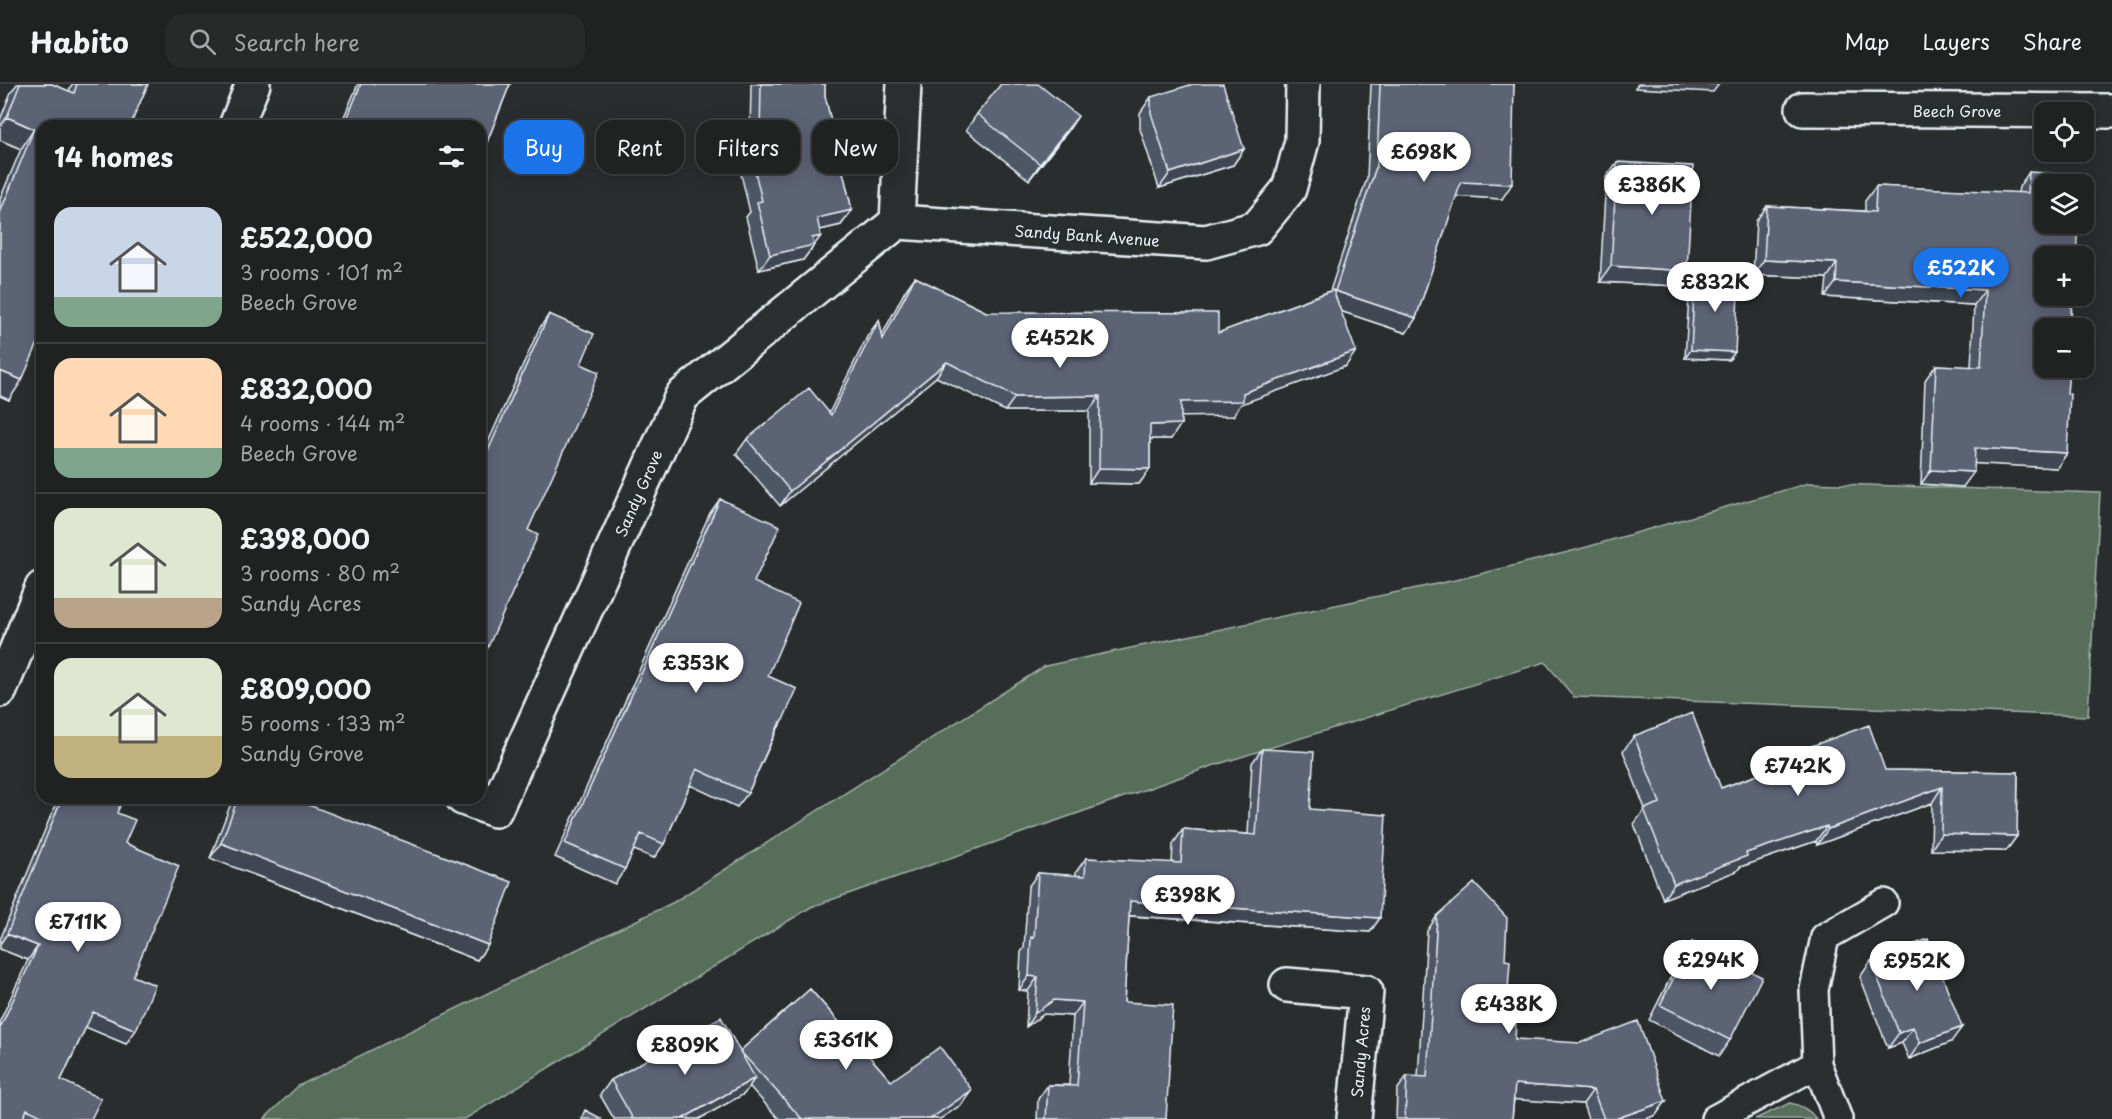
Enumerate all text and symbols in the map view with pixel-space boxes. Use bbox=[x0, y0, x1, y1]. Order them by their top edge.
search box bbox=[165, 14, 585, 68]
text: Habito bbox=[30, 20, 129, 63]
icon: search bbox=[186, 25, 219, 58]
text: Search here bbox=[234, 25, 360, 58]
text: Map bbox=[1845, 25, 1889, 57]
text: Layers bbox=[1922, 25, 1990, 57]
text: Share bbox=[2023, 25, 2082, 57]
street label: Beech Grove bbox=[1913, 99, 2001, 122]
map controls bbox=[2034, 102, 2094, 378]
button: locate bbox=[2034, 102, 2094, 162]
chip: Buy bbox=[504, 120, 584, 174]
chip: Rent bbox=[596, 120, 684, 174]
chip: Filters bbox=[696, 120, 800, 174]
chip: New bbox=[812, 120, 898, 174]
pin: £698K bbox=[1382, 132, 1466, 183]
text: £698K bbox=[1391, 136, 1457, 166]
text: 14 homes bbox=[54, 137, 173, 176]
icon: filters bbox=[435, 140, 468, 173]
pin: £386K bbox=[1610, 165, 1694, 216]
text: £386K bbox=[1618, 169, 1686, 199]
button: layers bbox=[2034, 174, 2094, 234]
text: £522,000 bbox=[240, 218, 373, 257]
street label: Sandy Bank Avenue bbox=[1014, 218, 1160, 252]
icon: home bbox=[102, 231, 174, 303]
button: + bbox=[2034, 246, 2094, 306]
pin: £522K bbox=[1919, 248, 2003, 299]
text: £522K bbox=[1927, 252, 1995, 282]
text: 3 rooms · 101 m² bbox=[240, 257, 403, 287]
pin: £832K bbox=[1673, 262, 1757, 313]
text: £832K bbox=[1681, 266, 1749, 296]
text: Beech Grove bbox=[240, 287, 358, 317]
pin: £452K bbox=[1018, 318, 1102, 369]
button: − bbox=[2034, 318, 2094, 378]
text: £452K bbox=[1025, 322, 1095, 352]
text: £832,000 bbox=[240, 369, 373, 408]
icon: home bbox=[102, 382, 174, 454]
text: 4 rooms · 144 m² bbox=[240, 408, 405, 438]
text: Beech Grove bbox=[240, 438, 358, 468]
street label: Sandy Grove bbox=[609, 446, 667, 540]
text: £398,000 bbox=[240, 519, 370, 558]
icon: home bbox=[102, 532, 174, 604]
text: 3 rooms · 80 m² bbox=[240, 558, 400, 588]
text: Sandy Acres bbox=[240, 588, 361, 618]
pin: £353K bbox=[654, 643, 738, 694]
text: £353K bbox=[663, 647, 730, 677]
text: £809,000 bbox=[240, 669, 371, 708]
icon: home bbox=[102, 682, 174, 754]
text: 5 rooms · 133 m² bbox=[240, 708, 406, 738]
text: Sandy Grove bbox=[240, 738, 364, 768]
pin: £742K bbox=[1756, 746, 1840, 797]
text: £742K bbox=[1764, 750, 1832, 780]
pin: £398K bbox=[1146, 875, 1230, 926]
text: £398K bbox=[1155, 879, 1221, 909]
pin: £711K bbox=[36, 902, 120, 953]
text: £711K bbox=[49, 906, 107, 936]
pin: £294K bbox=[1669, 940, 1753, 991]
pin: £952K bbox=[1875, 941, 1959, 992]
text: £294K bbox=[1677, 944, 1745, 974]
text: £952K bbox=[1883, 945, 1951, 975]
pin: £438K bbox=[1467, 984, 1551, 1035]
text: £438K bbox=[1475, 988, 1543, 1018]
street label: Sandy Acres bbox=[1345, 1006, 1375, 1098]
pin: £361K bbox=[804, 1020, 888, 1071]
text: £361K bbox=[814, 1024, 878, 1054]
pin: £809K bbox=[643, 1025, 727, 1076]
text: £809K bbox=[651, 1029, 719, 1059]

